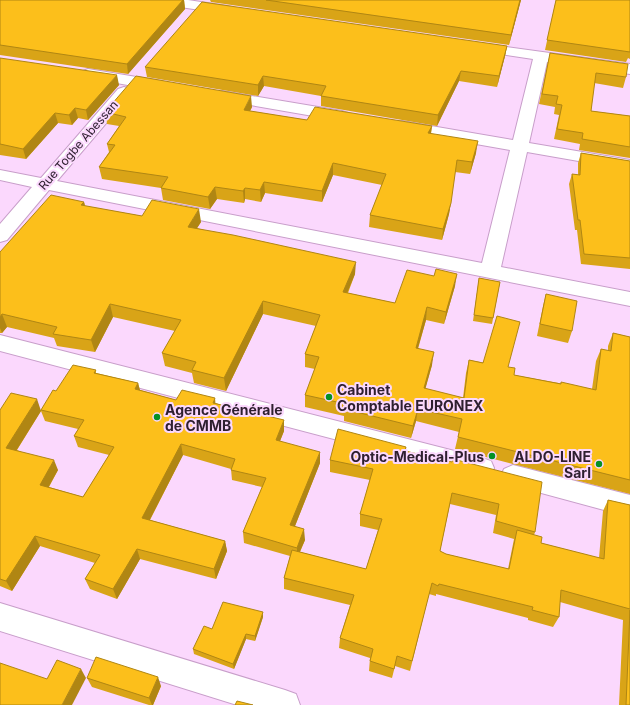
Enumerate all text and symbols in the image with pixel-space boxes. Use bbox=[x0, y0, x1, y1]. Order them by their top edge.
street label: Rue Togbe Abessan bbox=[35, 97, 121, 193]
place label: Cabinet Comptable EURONEX bbox=[337, 381, 483, 414]
marker: Cabinet Comptable EURONEX bbox=[324, 392, 334, 402]
place label: Agence Générale de CMMB bbox=[165, 401, 283, 434]
marker: Agence Générale de CMMB bbox=[152, 412, 162, 422]
place label: Optic-Medical-Plus bbox=[350, 448, 484, 465]
place label: ALDO-LINE Sarl bbox=[514, 448, 591, 481]
marker: Optic-Medical-Plus bbox=[487, 451, 497, 461]
marker: ALDO-LINE Sarl bbox=[594, 459, 604, 469]

